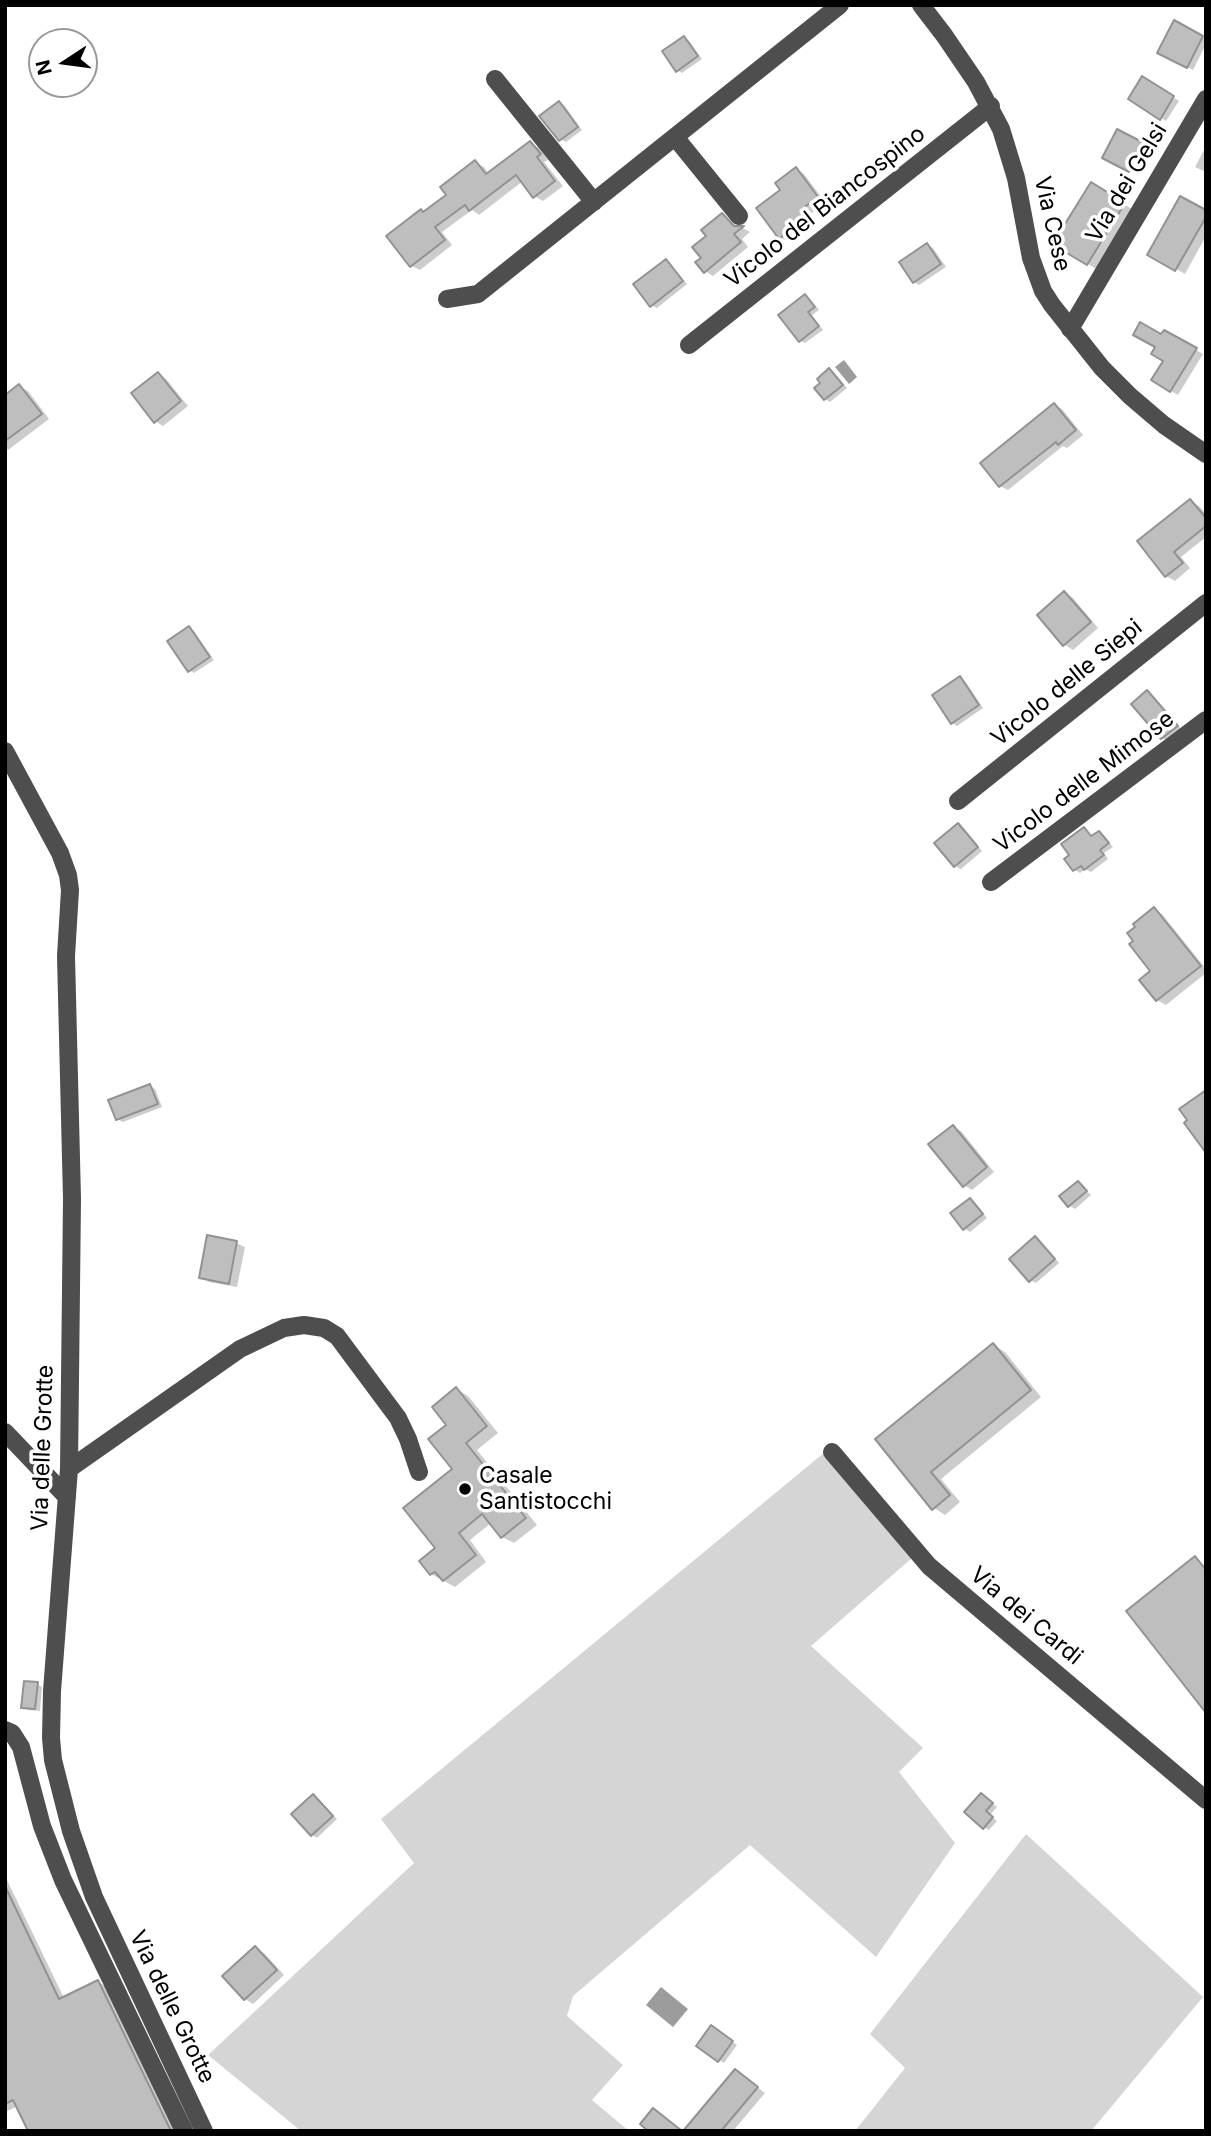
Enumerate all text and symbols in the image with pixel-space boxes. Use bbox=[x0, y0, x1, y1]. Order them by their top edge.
north arrow bbox=[28, 28, 98, 98]
text: N bbox=[31, 58, 57, 77]
street label: Via dei Gelsi bbox=[1081, 118, 1173, 248]
street label: Vicolo del Biancospino bbox=[719, 120, 931, 294]
street label: Via Cese bbox=[1028, 174, 1076, 274]
street label: Vicolo delle Siepi bbox=[986, 614, 1148, 752]
street label: Vicolo delle Mimose bbox=[988, 705, 1180, 859]
street label: Via delle Grotte bbox=[26, 1364, 60, 1532]
place label: Casale Santistocchi bbox=[479, 1462, 612, 1516]
marker: Casale Santistocchi bbox=[457, 1481, 473, 1497]
street label: Via dei Cardi bbox=[964, 1561, 1088, 1671]
street label: Via delle Grotte bbox=[123, 1926, 221, 2088]

